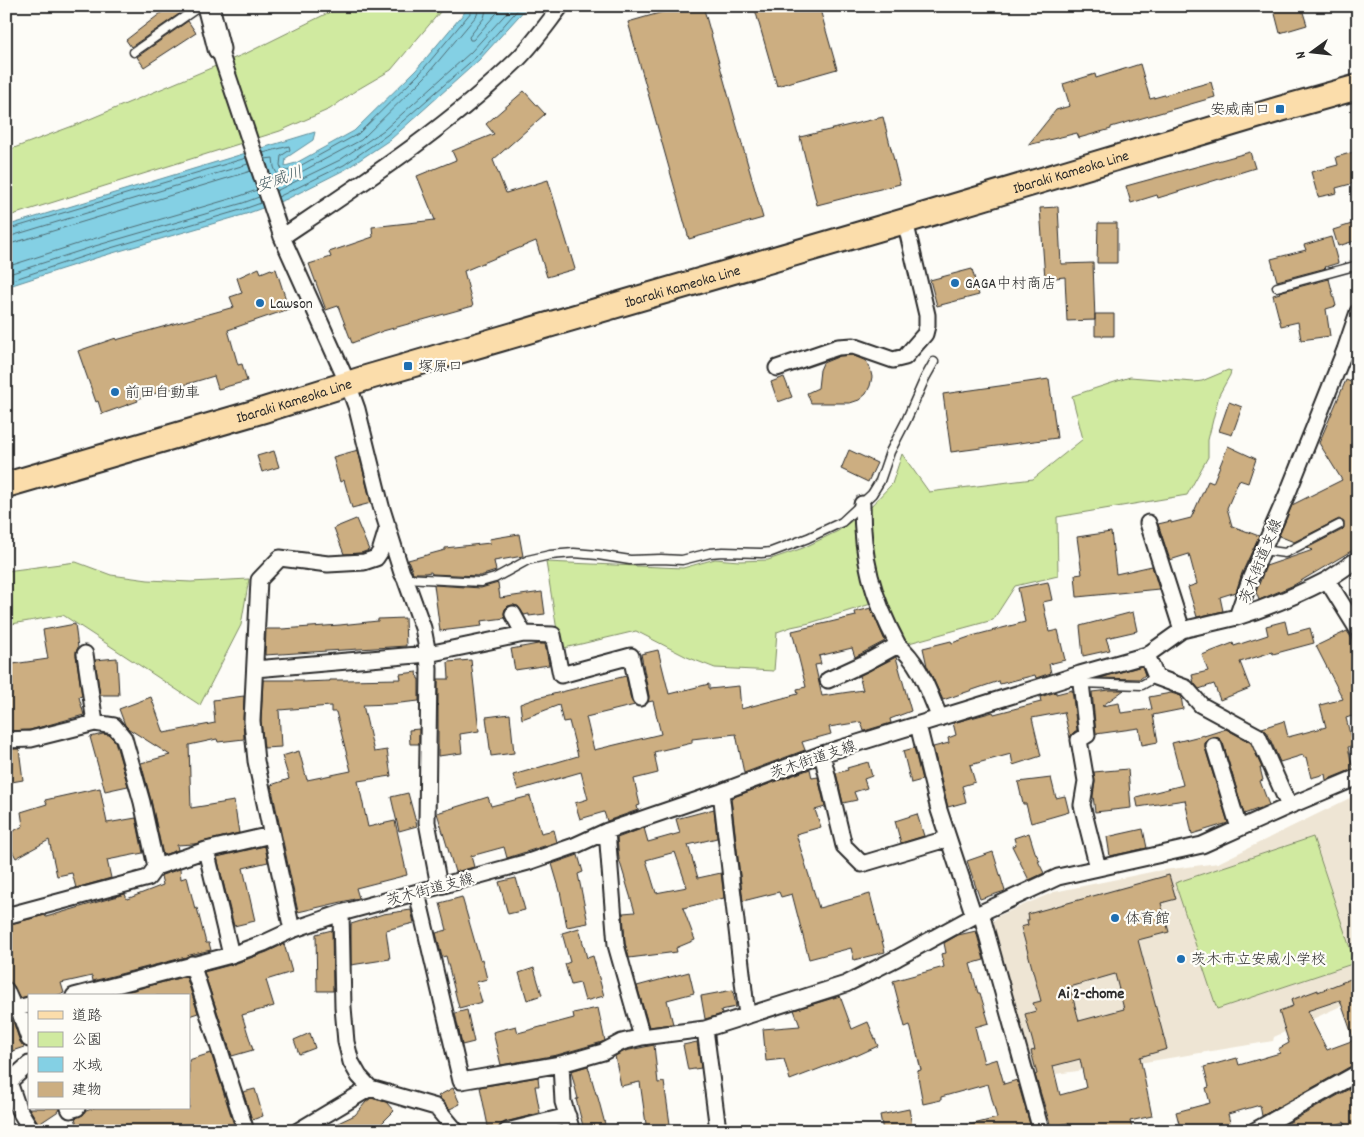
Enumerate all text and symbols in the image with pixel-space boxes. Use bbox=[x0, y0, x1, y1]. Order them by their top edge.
north arrow bbox=[1286, 28, 1336, 78]
text: N bbox=[1291, 49, 1312, 61]
place label: 安威南口 bbox=[1210, 100, 1270, 122]
marker: 安威南口 bbox=[1274, 103, 1286, 115]
street label: Ibaraki Kameoka Line bbox=[1011, 146, 1132, 201]
water label: 安威川 bbox=[253, 162, 306, 199]
street label: Ibaraki Kameoka Line bbox=[622, 260, 744, 315]
place label: GAGA中村商店 bbox=[965, 274, 1057, 296]
marker: GAGA中村商店 bbox=[949, 277, 961, 289]
place label: Lawson bbox=[270, 294, 313, 316]
marker: Lawson bbox=[254, 297, 266, 309]
place label: 塚原口 bbox=[418, 357, 463, 379]
marker: 塚原口 bbox=[402, 360, 414, 372]
street label: Ibaraki Kameoka Line bbox=[234, 374, 355, 430]
place label: 前田自動車 bbox=[125, 383, 200, 405]
marker: 前田自動車 bbox=[109, 386, 121, 398]
street label: 茨木街道支線 bbox=[1235, 516, 1289, 608]
street label: 茨木街道支線 bbox=[768, 736, 860, 786]
street label: 茨木街道支線 bbox=[384, 869, 477, 913]
place label: 体育館 bbox=[1125, 909, 1170, 931]
marker: 体育館 bbox=[1109, 912, 1121, 924]
place label: 茨木市立安威小学校 bbox=[1191, 950, 1326, 972]
marker: 茨木市立安威小学校 bbox=[1175, 953, 1187, 965]
district label: Ai 2-chome bbox=[1058, 983, 1124, 1006]
legend bbox=[28, 994, 190, 1110]
text: 道路 bbox=[72, 1006, 102, 1028]
text: 公園 bbox=[72, 1030, 102, 1052]
text: 水域 bbox=[72, 1056, 102, 1078]
text: 建物 bbox=[72, 1080, 102, 1102]

